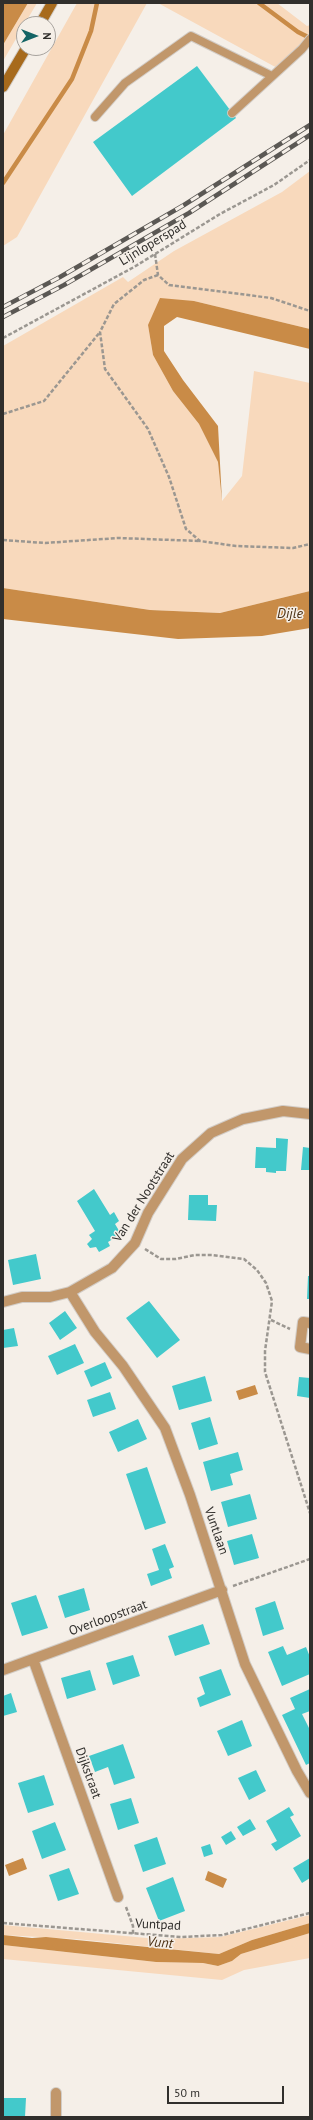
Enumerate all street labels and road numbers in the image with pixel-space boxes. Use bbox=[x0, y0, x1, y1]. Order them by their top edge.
street label: Lijnloperspad bbox=[117, 217, 189, 269]
street label: Van der Nootstraat bbox=[110, 1149, 178, 1245]
street label: Vuntlaan bbox=[201, 1505, 231, 1557]
street label: Overloopstraat bbox=[67, 1597, 149, 1639]
street label: Dijkstraat bbox=[72, 1745, 104, 1801]
street label: Vuntpad bbox=[135, 1916, 181, 1934]

